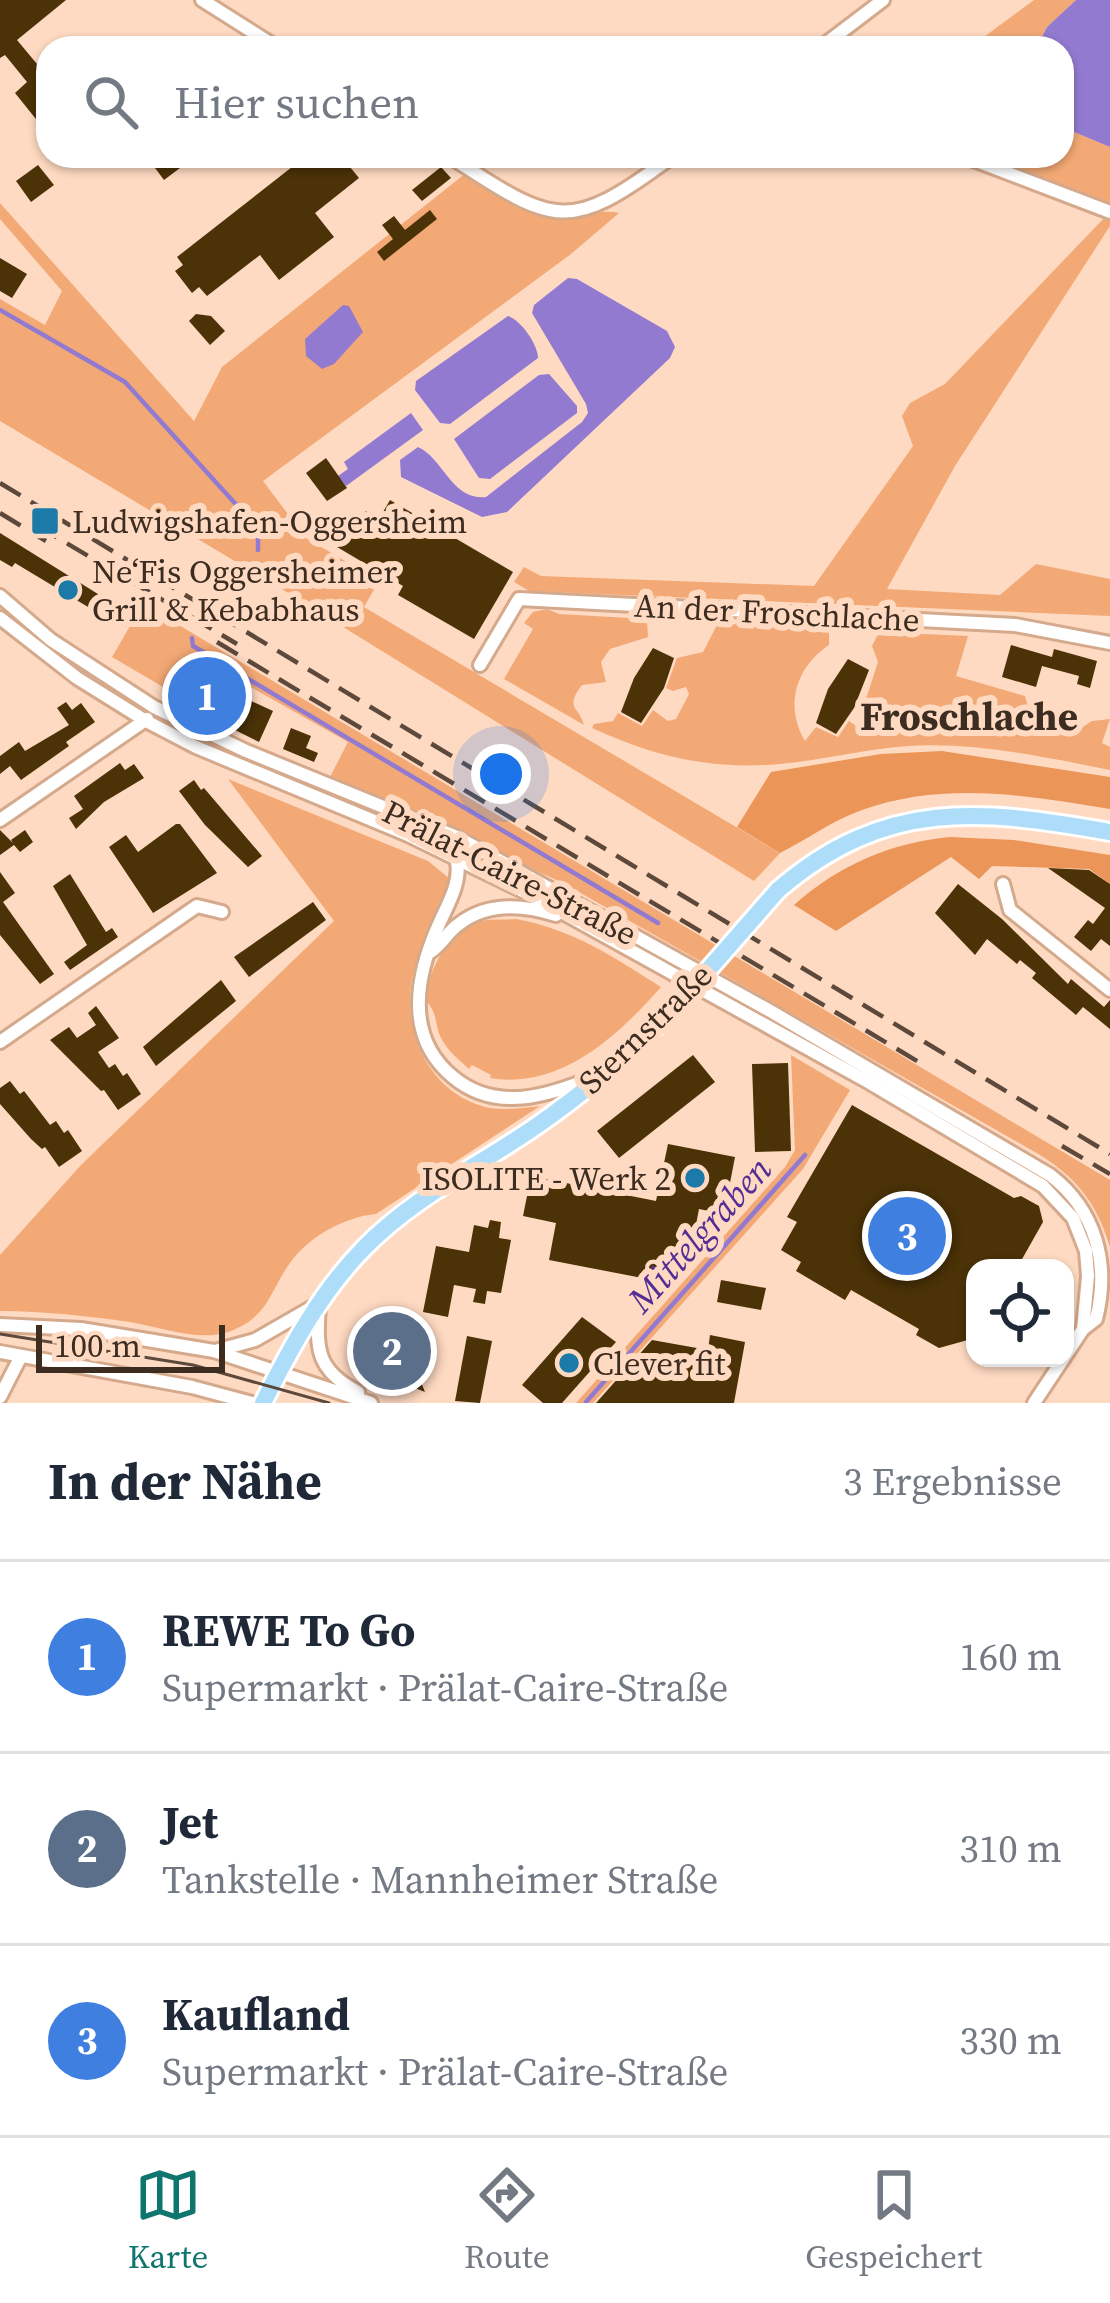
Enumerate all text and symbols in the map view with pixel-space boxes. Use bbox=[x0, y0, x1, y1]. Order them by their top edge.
search box bbox=[36, 36, 1074, 168]
icon: search bbox=[78, 69, 144, 135]
text: Hier suchen bbox=[174, 71, 419, 133]
place label: Ludwigshafen-Oggersheim bbox=[72, 499, 467, 544]
marker: Ludwigshafen-Oggersheim bbox=[29, 505, 61, 537]
place label: Ne‘Fis Oggersheimer Grill & Kebabhaus bbox=[92, 549, 397, 632]
marker: Ne‘Fis Oggersheimer Grill & Kebabhaus bbox=[55, 577, 81, 603]
street label: An der Froschlache bbox=[633, 583, 921, 642]
pin: 1 bbox=[168, 651, 246, 741]
district label: Froschlache bbox=[860, 690, 1078, 743]
your location bbox=[471, 744, 531, 804]
street label: Prälat-Caire-Straße bbox=[375, 789, 645, 956]
street label: Sternstraße bbox=[569, 953, 722, 1104]
water label: Mittelgraben bbox=[616, 1146, 782, 1324]
place label: ISOLITE - Werk 2 bbox=[421, 1156, 671, 1201]
marker: ISOLITE - Werk 2 bbox=[682, 1165, 708, 1191]
pin: 3 bbox=[868, 1191, 946, 1281]
map controls bbox=[966, 1259, 1074, 1367]
button: locate bbox=[966, 1259, 1074, 1367]
pin: 2 bbox=[353, 1306, 431, 1396]
scale bar bbox=[36, 1319, 225, 1372]
text: 100 m bbox=[54, 1323, 141, 1368]
place label: Clever fit bbox=[593, 1341, 726, 1386]
marker: Clever fit bbox=[556, 1350, 582, 1376]
text: In der Nähe bbox=[48, 1446, 322, 1516]
text: 3 Ergebnisse bbox=[843, 1455, 1062, 1508]
text: REWE To Go bbox=[162, 1599, 415, 1661]
text: 1 bbox=[76, 1630, 98, 1683]
text: 160 m bbox=[959, 1630, 1062, 1683]
text: Supermarkt · Prälat-Caire-Straße bbox=[162, 1661, 728, 1714]
text: Jet bbox=[162, 1791, 218, 1853]
text: 2 bbox=[76, 1822, 98, 1875]
text: 310 m bbox=[959, 1822, 1062, 1875]
text: Tankstelle · Mannheimer Straße bbox=[162, 1853, 718, 1906]
text: Kaufland bbox=[162, 1983, 350, 2045]
text: 3 bbox=[76, 2014, 98, 2067]
text: 330 m bbox=[959, 2014, 1062, 2067]
text: Supermarkt · Prälat-Caire-Straße bbox=[162, 2045, 728, 2098]
tab: Karte bbox=[128, 2162, 208, 2279]
tab: Route bbox=[464, 2162, 550, 2279]
tab: Gespeichert bbox=[805, 2162, 982, 2279]

